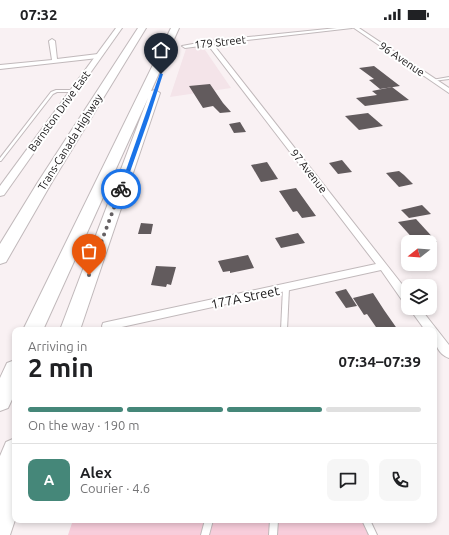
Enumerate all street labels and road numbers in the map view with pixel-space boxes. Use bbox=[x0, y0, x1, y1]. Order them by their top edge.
street label: 179 Street bbox=[194, 33, 247, 51]
street label: 96 Avenue bbox=[377, 39, 427, 79]
street label: Barnston Drive East bbox=[26, 68, 93, 154]
street label: Trans-Canada Highway bbox=[35, 91, 105, 192]
street label: 97 Avenue bbox=[288, 147, 330, 195]
street label: 177A Street bbox=[209, 283, 281, 311]

